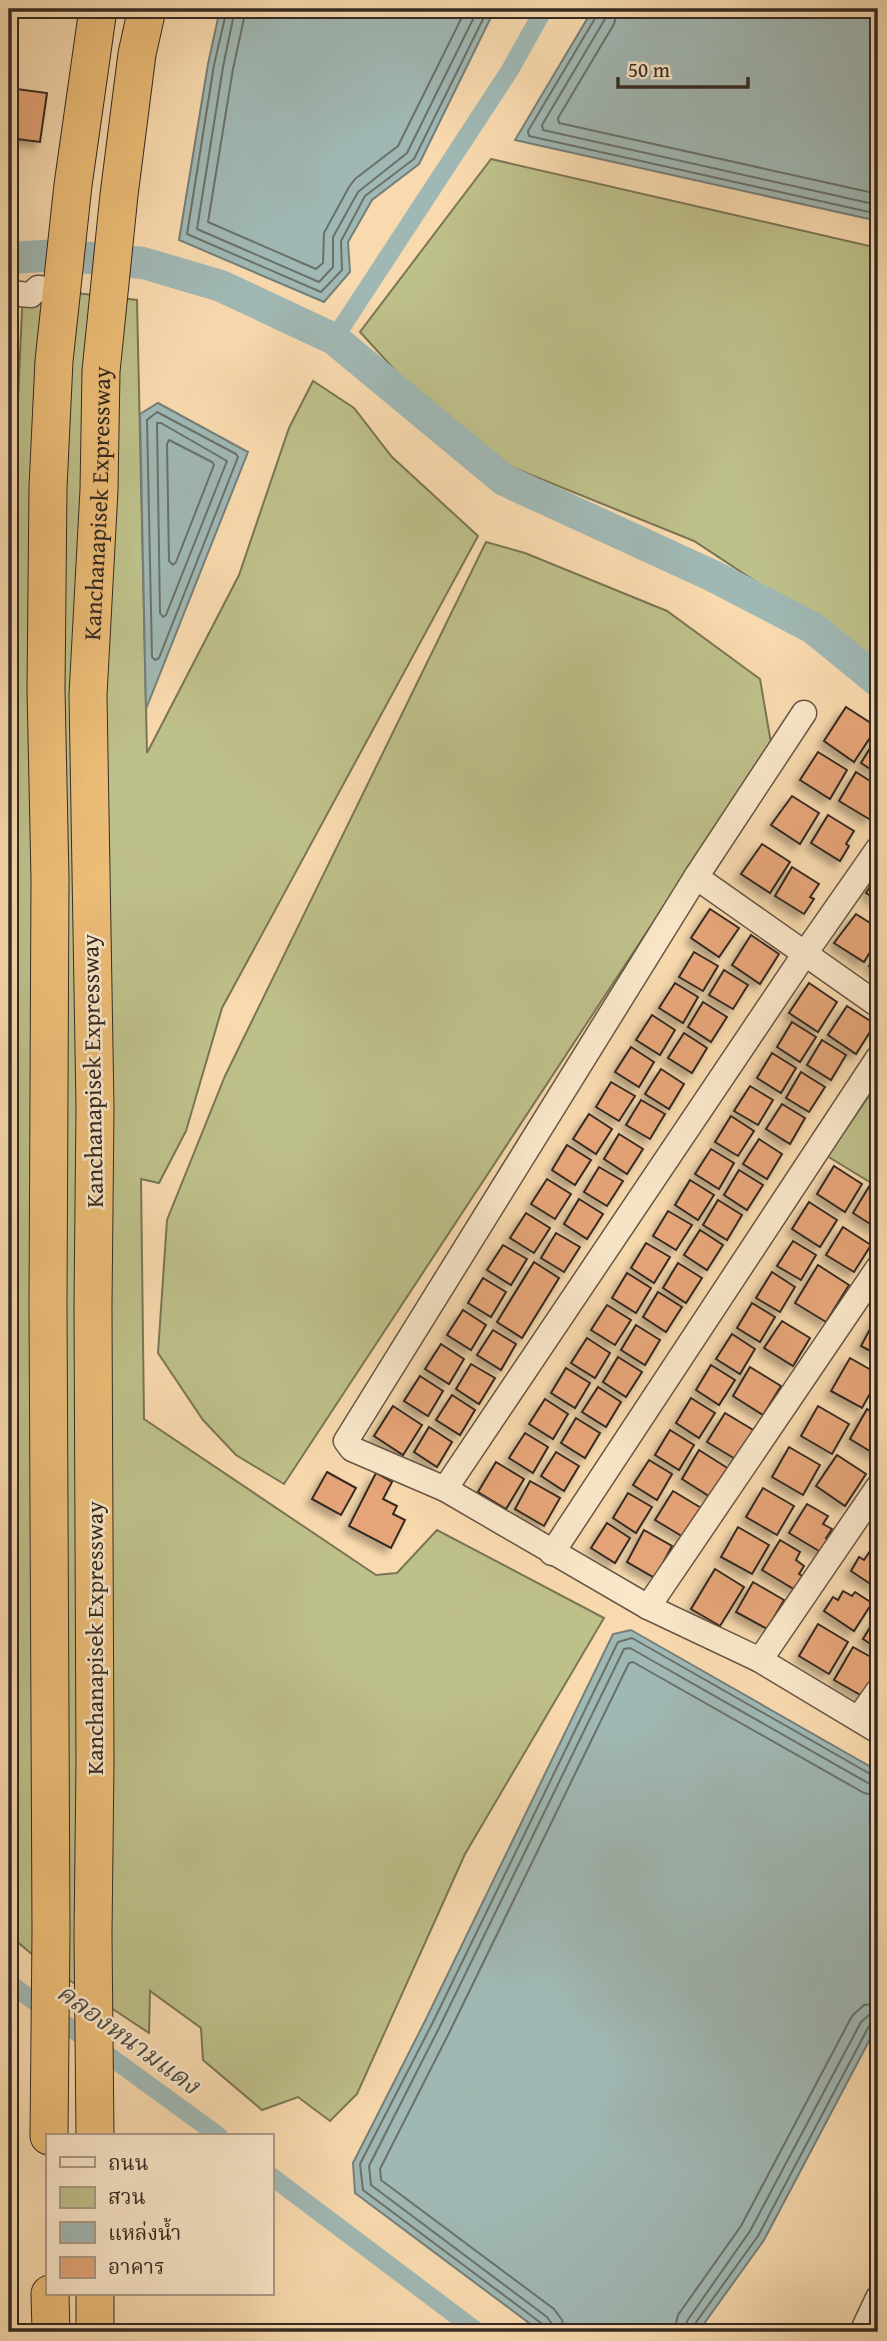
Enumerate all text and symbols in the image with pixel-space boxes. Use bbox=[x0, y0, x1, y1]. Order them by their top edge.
scale bar bbox=[618, 46, 747, 90]
text: 50 m bbox=[628, 54, 670, 85]
street label: Kanchanapisek Expressway bbox=[73, 366, 119, 641]
street label: Kanchanapisek Expressway bbox=[72, 934, 112, 1208]
street label: Kanchanapisek Expressway bbox=[77, 1501, 112, 1775]
water label: คลองหนามแดง bbox=[49, 1973, 210, 2104]
legend bbox=[46, 2134, 273, 2296]
text: ถนน bbox=[108, 2147, 149, 2178]
text: สวน bbox=[108, 2181, 146, 2212]
text: แหล่งน้ำ bbox=[108, 2217, 181, 2248]
text: อาคาร bbox=[108, 2251, 165, 2282]

